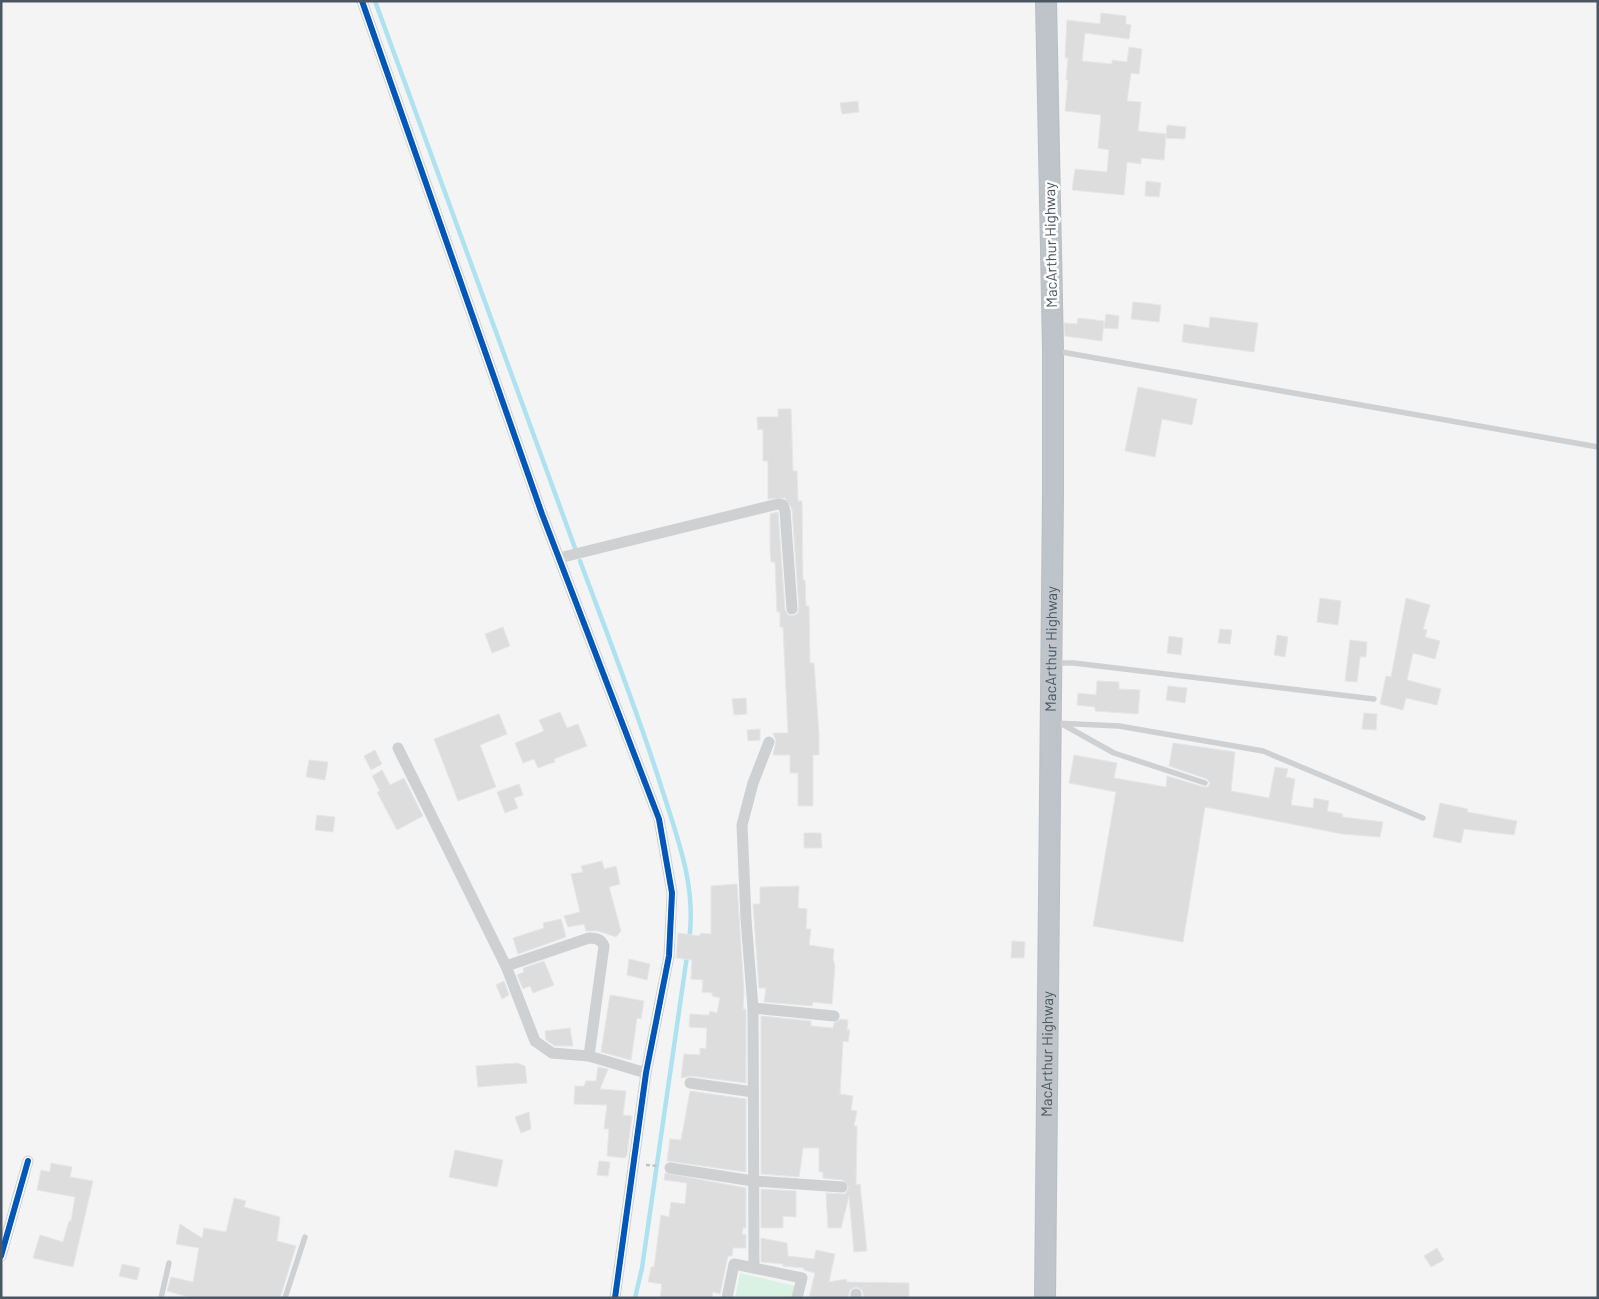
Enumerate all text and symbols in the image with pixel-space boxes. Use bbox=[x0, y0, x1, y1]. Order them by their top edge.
street label: MacArthur Highway bbox=[1040, 182, 1060, 308]
street label: MacArthur Highway bbox=[1041, 586, 1060, 712]
street label: MacArthur Highway bbox=[1037, 991, 1056, 1117]

